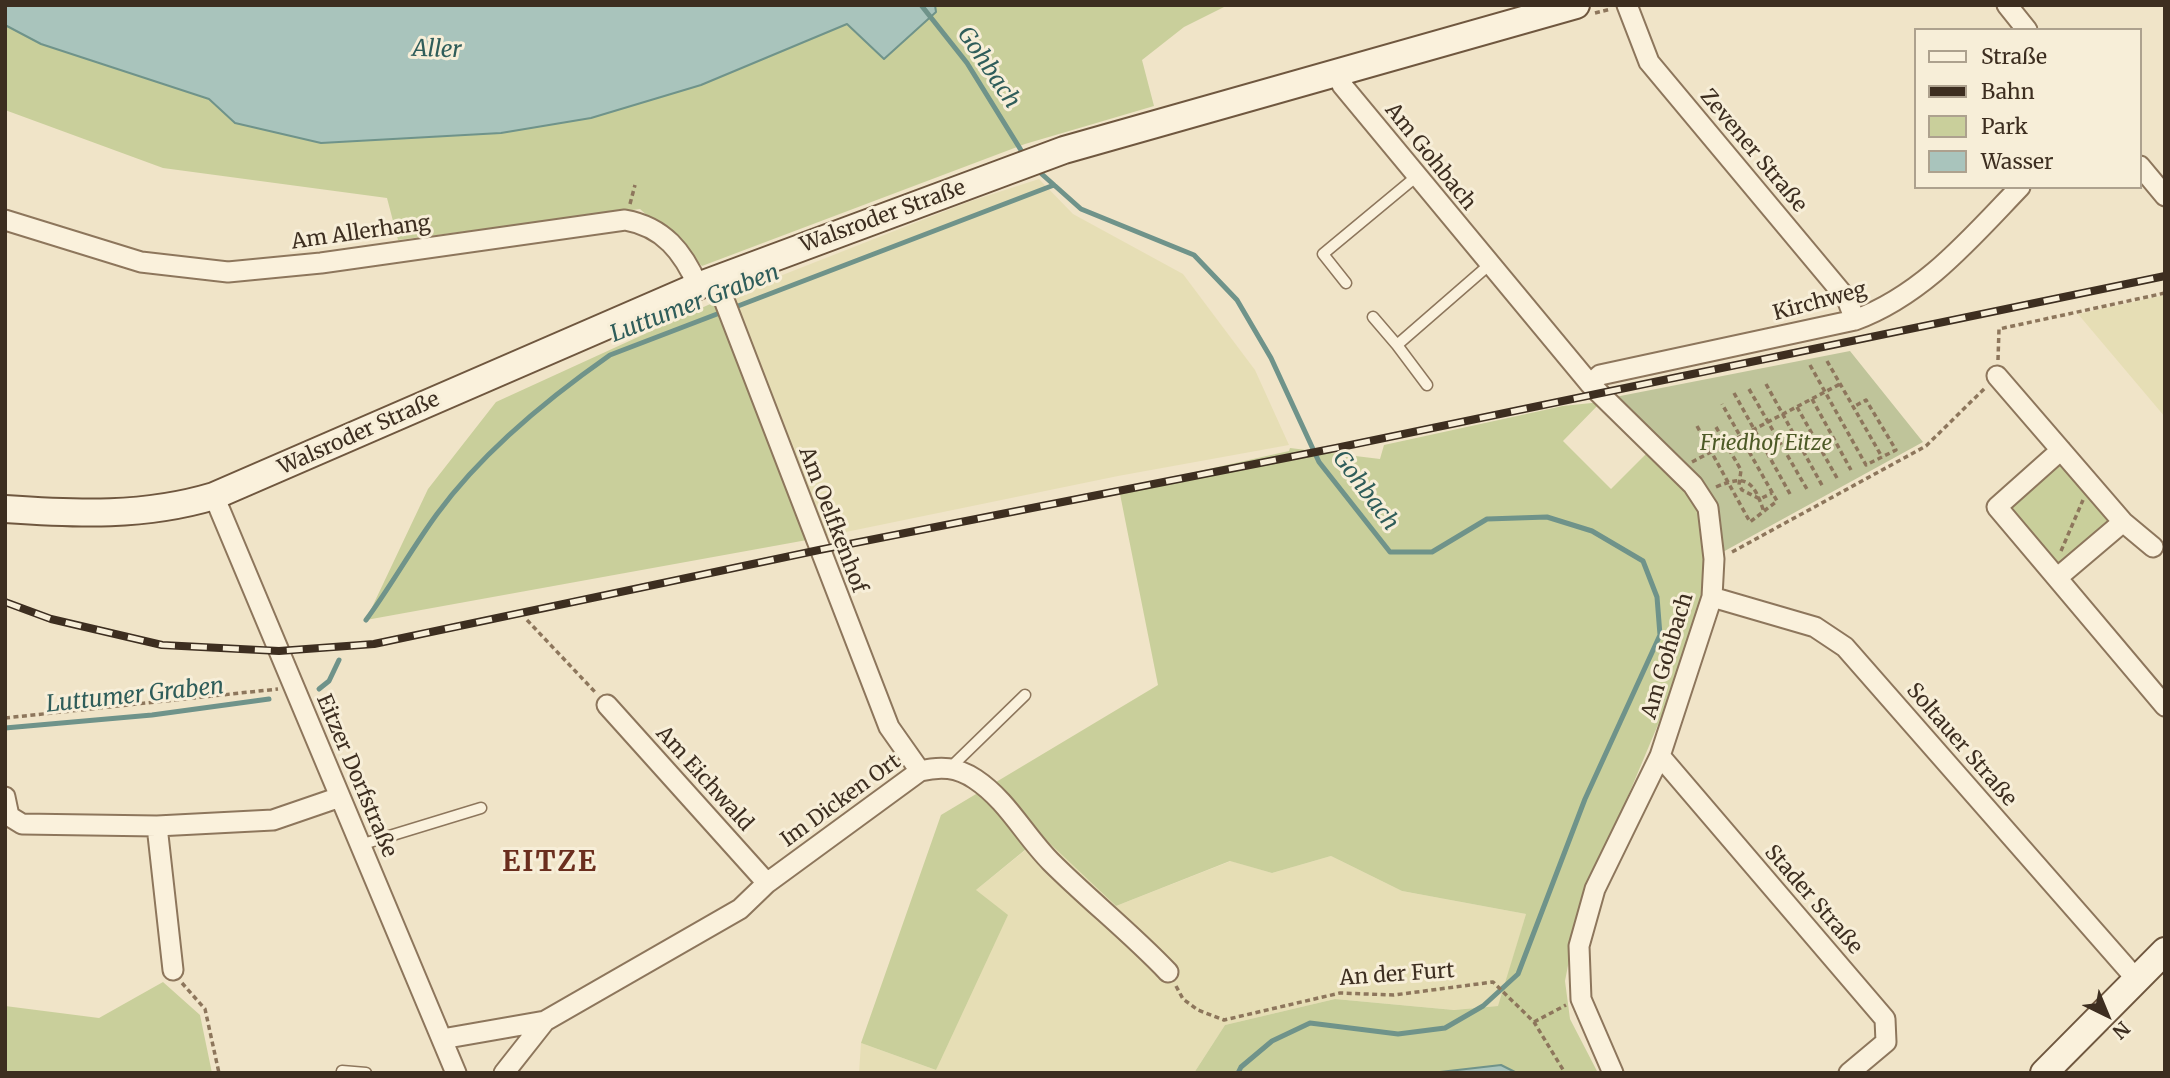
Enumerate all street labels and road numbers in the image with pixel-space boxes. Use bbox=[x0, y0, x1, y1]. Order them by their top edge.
street label: Zevener Straße bbox=[1694, 84, 1812, 218]
street label: Am Gohbach bbox=[1379, 98, 1481, 216]
street label: Walsroder Straße bbox=[797, 175, 969, 259]
street label: Am Allerhang bbox=[290, 211, 432, 255]
street label: Kirchweg bbox=[1770, 277, 1870, 327]
street label: Walsroder Straße bbox=[274, 387, 444, 481]
street label: Am Oelfkenhof bbox=[793, 444, 871, 596]
street label: Am Gohbach bbox=[1637, 590, 1699, 722]
street label: Soltauer Straße bbox=[1901, 678, 2021, 812]
street label: Eitzer Dorfstraße bbox=[310, 691, 402, 861]
street label: Am Eichwald bbox=[650, 721, 758, 837]
street label: Im Dicken Ort bbox=[776, 749, 906, 853]
street label: Stader Straße bbox=[1759, 840, 1867, 960]
street label: An der Furt bbox=[1339, 958, 1455, 992]

